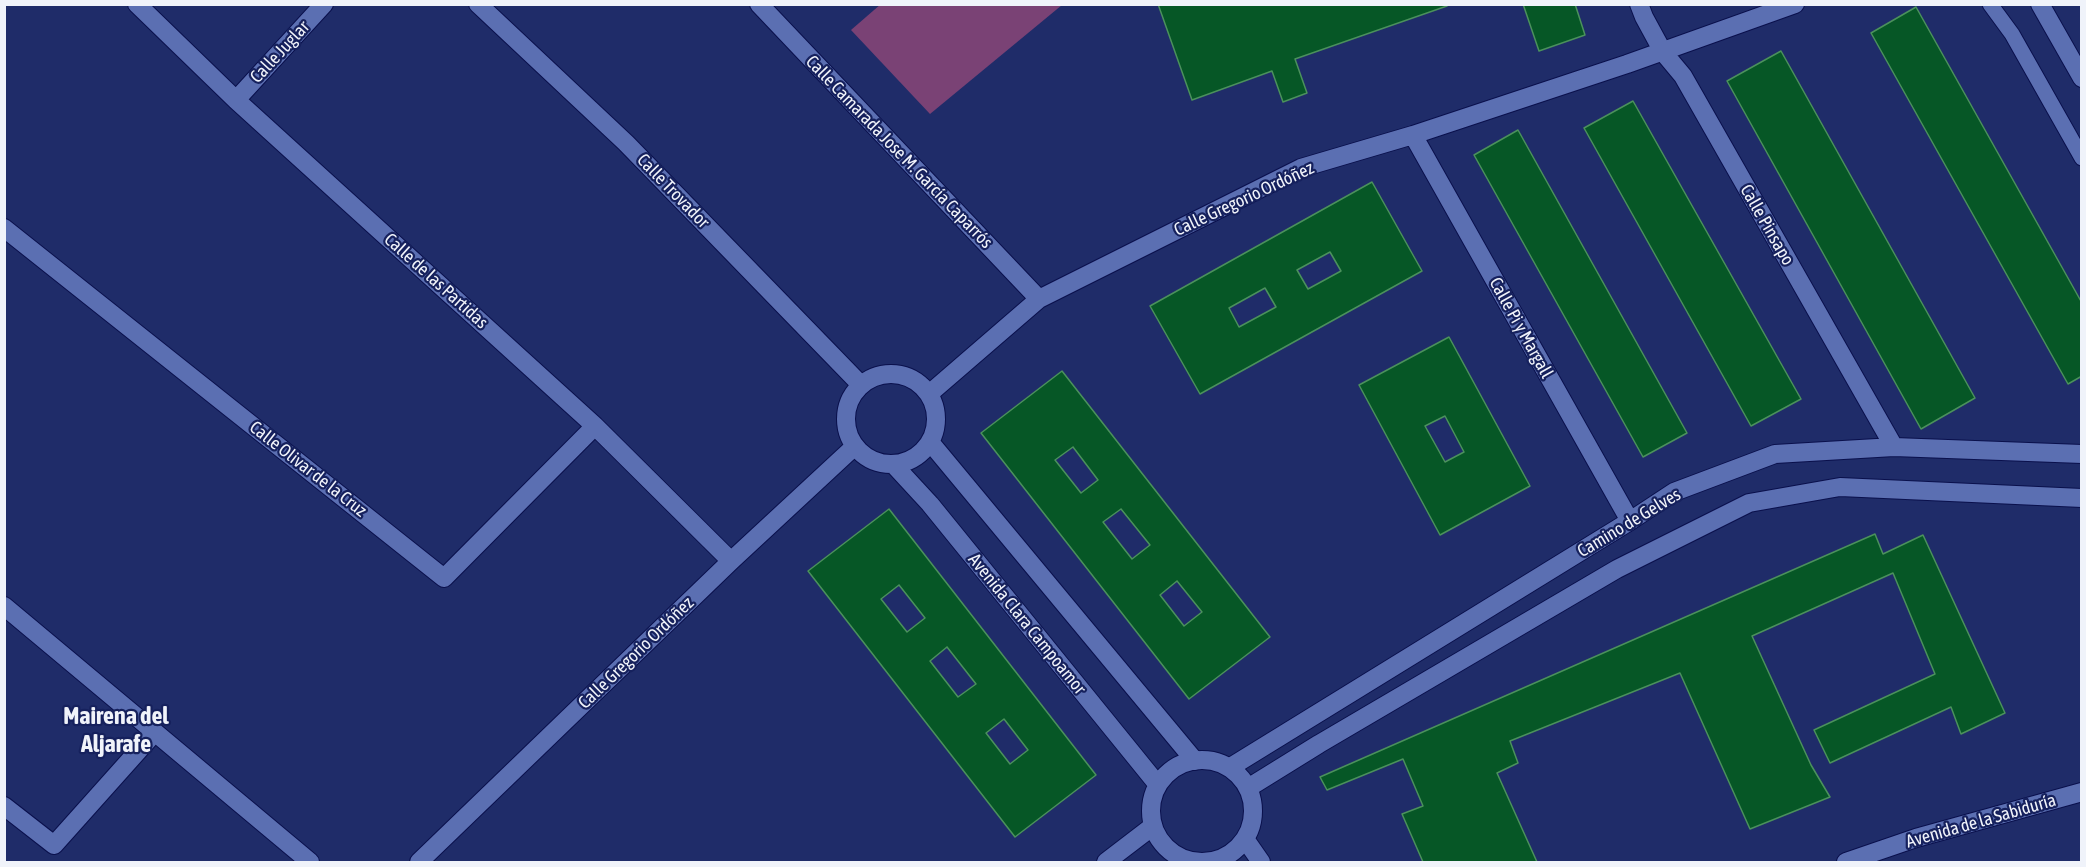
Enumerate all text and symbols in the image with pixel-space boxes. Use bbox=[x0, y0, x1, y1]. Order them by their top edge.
street label: Calle Juglar bbox=[246, 16, 314, 88]
street label: Calle Camarada Jose M. García Caparrós bbox=[801, 51, 997, 253]
street label: Calle Trovador bbox=[632, 149, 714, 233]
street label: Calle Gregorio Ordóñez bbox=[1171, 157, 1317, 241]
street label: Calle Pinsapo bbox=[1735, 181, 1799, 269]
street label: Calle de las Partidas bbox=[380, 229, 492, 333]
street label: Calle Pi y Margall bbox=[1484, 274, 1558, 382]
street label: Calle Olivar de la Cruz bbox=[245, 417, 371, 521]
street label: Camino de Gelves bbox=[1574, 484, 1684, 562]
street label: Avenida Clara Campoamor bbox=[964, 549, 1090, 699]
street label: Calle Gregorio Ordóñez bbox=[574, 592, 698, 714]
district label: Mairena del Aljarafe bbox=[63, 702, 169, 758]
street label: Avenida de la Sabiduría bbox=[1904, 789, 2058, 853]

